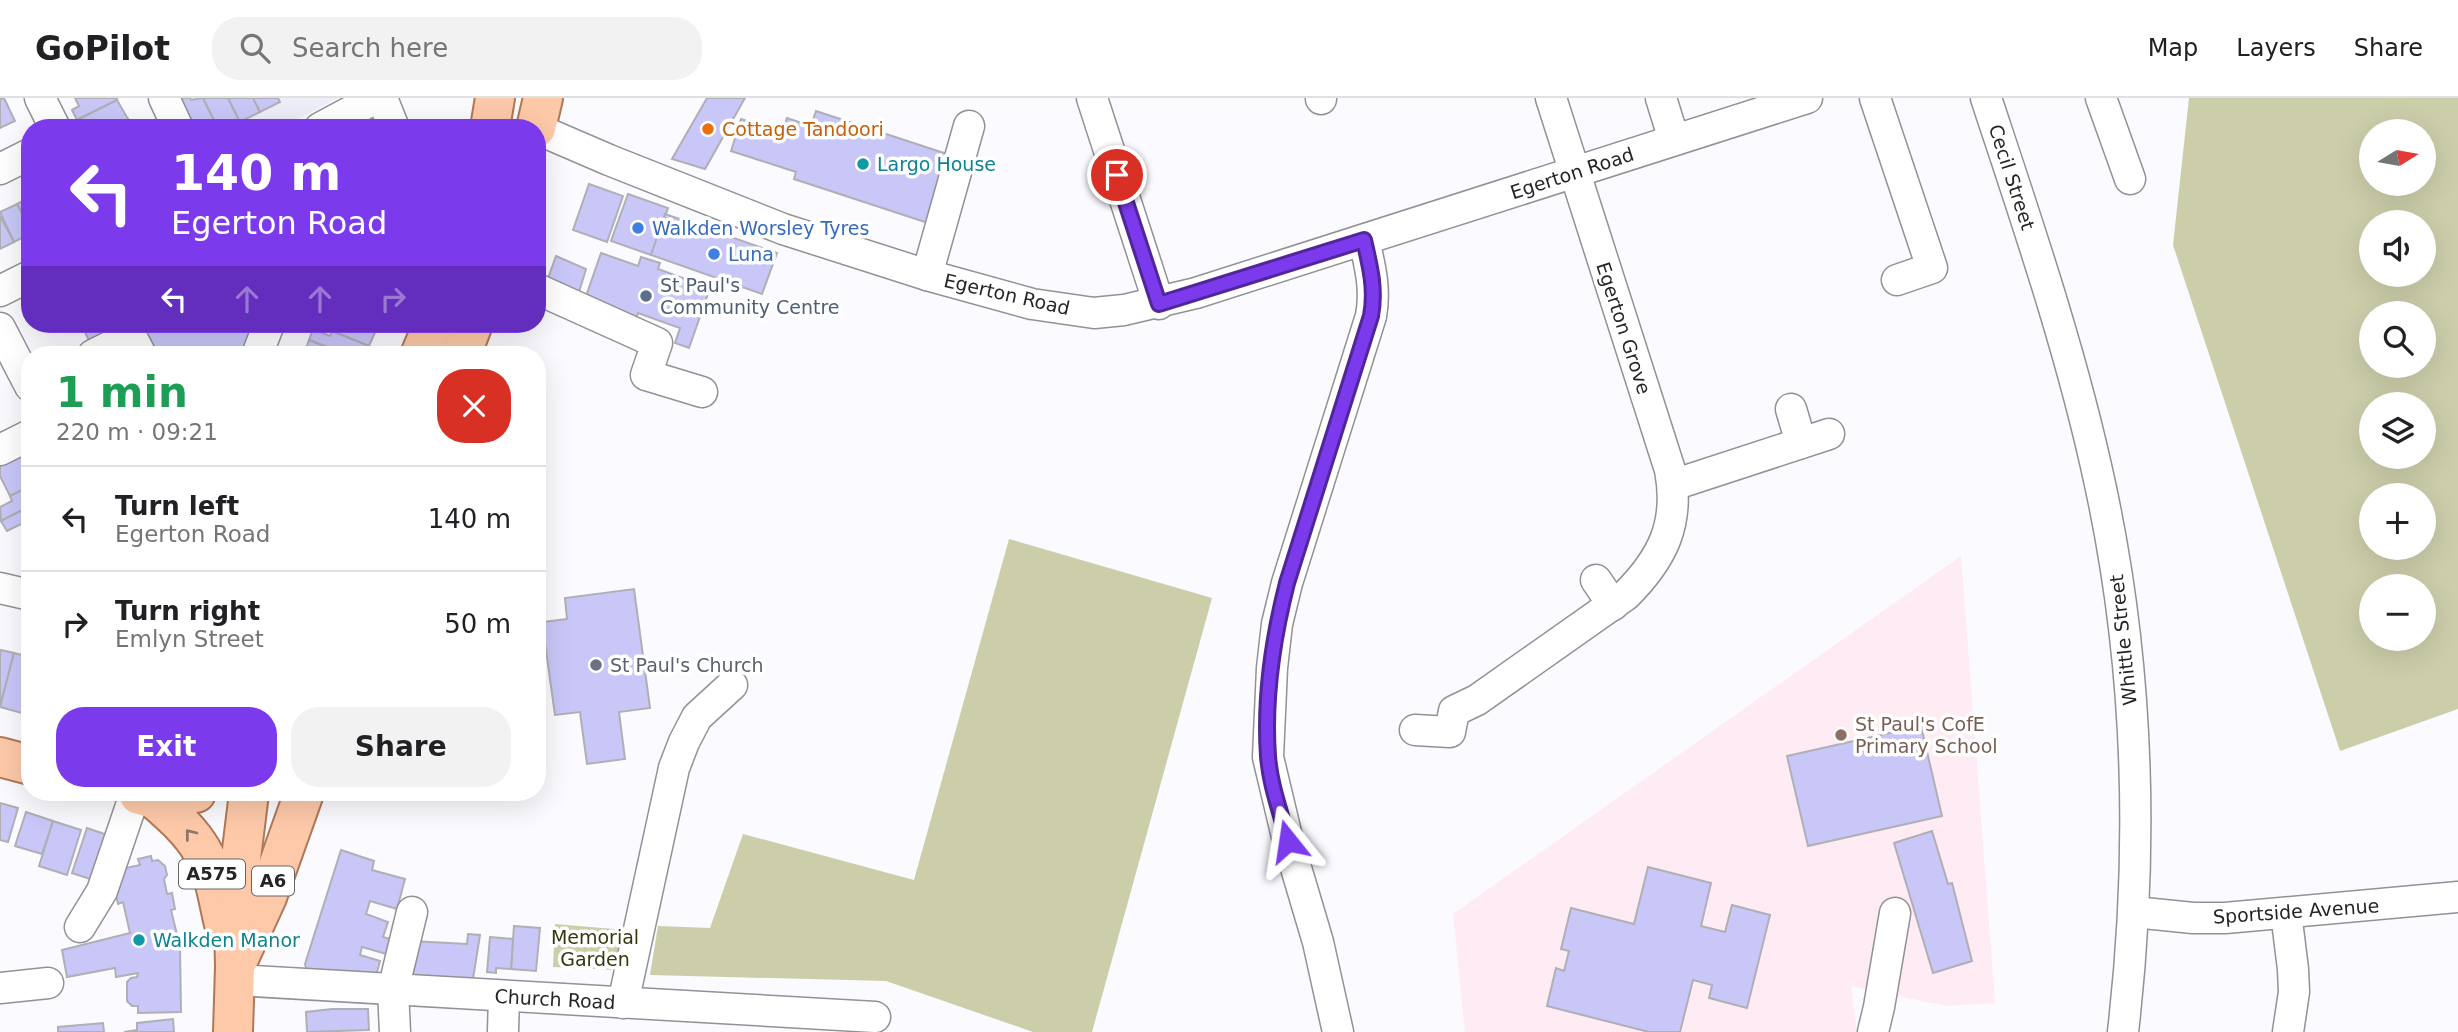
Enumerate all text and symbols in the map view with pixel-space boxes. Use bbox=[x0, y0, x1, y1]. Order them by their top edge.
search box bbox=[212, 17, 702, 80]
text: GoPilot bbox=[35, 29, 170, 68]
icon: search bbox=[236, 29, 274, 67]
text: Search here bbox=[292, 33, 448, 63]
text: Map bbox=[2148, 34, 2198, 62]
text: Layers bbox=[2236, 34, 2316, 62]
text: Share bbox=[2354, 34, 2423, 62]
place label: Cottage Tandoori bbox=[722, 118, 884, 140]
north arrow bbox=[2359, 119, 2436, 196]
map controls bbox=[2359, 119, 2436, 651]
marker: Cottage Tandoori bbox=[700, 121, 716, 137]
street label: Cecil Street bbox=[1985, 121, 2039, 233]
street label: Egerton Road bbox=[1508, 143, 1636, 203]
text: 140 m bbox=[171, 145, 341, 202]
pin bbox=[1087, 145, 1147, 205]
icon: left bbox=[56, 147, 147, 238]
place label: Largo House bbox=[877, 153, 996, 175]
marker: Largo House bbox=[855, 156, 871, 172]
icon: arrive bbox=[1098, 156, 1136, 194]
text: Egerton Road bbox=[171, 204, 387, 242]
button: sound bbox=[2359, 210, 2436, 287]
place label: Walkden Worsley Tyres bbox=[652, 217, 869, 239]
marker: Walkden Worsley Tyres bbox=[630, 220, 646, 236]
place label: Luna bbox=[728, 243, 774, 265]
marker: Luna bbox=[706, 246, 722, 262]
street label: Egerton Grove bbox=[1592, 259, 1656, 397]
street label: Egerton Road bbox=[942, 269, 1072, 319]
place label: St Paul's Community Centre bbox=[660, 274, 840, 318]
icon: left bbox=[155, 280, 193, 318]
icon: ahead bbox=[228, 280, 266, 318]
icon: ahead bbox=[301, 280, 339, 318]
icon: right bbox=[374, 280, 412, 318]
marker: St Paul's Community Centre bbox=[638, 288, 654, 304]
button: search bbox=[2359, 301, 2436, 378]
text: 1 min bbox=[56, 368, 188, 417]
button: close bbox=[437, 369, 511, 443]
button: layers bbox=[2359, 392, 2436, 469]
text: 220 m · 09:21 bbox=[56, 419, 218, 445]
button: + bbox=[2359, 483, 2436, 560]
text: Turn left bbox=[115, 491, 239, 521]
icon: left bbox=[56, 500, 94, 538]
text: 140 m bbox=[428, 504, 511, 534]
text: Egerton Road bbox=[115, 521, 270, 547]
street label: Whittle Street bbox=[2105, 573, 2141, 707]
button: − bbox=[2359, 574, 2436, 651]
text: Turn right bbox=[115, 596, 260, 626]
icon: right bbox=[56, 605, 94, 643]
text: 50 m bbox=[444, 609, 511, 639]
text: Emlyn Street bbox=[115, 626, 264, 652]
place label: St Paul's Church bbox=[610, 654, 764, 676]
marker: St Paul's Church bbox=[588, 657, 604, 673]
button: Exit bbox=[56, 707, 277, 787]
button: Share bbox=[291, 707, 511, 787]
place label: St Paul's CofE Primary School bbox=[1855, 713, 1998, 757]
marker: St Paul's CofE Primary School bbox=[1833, 727, 1849, 743]
position arrow bbox=[1251, 804, 1325, 878]
one-way arrow bbox=[185, 829, 198, 842]
road number: A575 bbox=[179, 860, 245, 888]
road number: A6 bbox=[252, 866, 294, 896]
street label: Sportside Avenue bbox=[2212, 894, 2380, 928]
park label: Memorial Garden bbox=[551, 926, 639, 970]
place label: Walkden Manor bbox=[153, 929, 300, 951]
marker: Walkden Manor bbox=[131, 932, 147, 948]
street label: Church Road bbox=[494, 985, 616, 1013]

